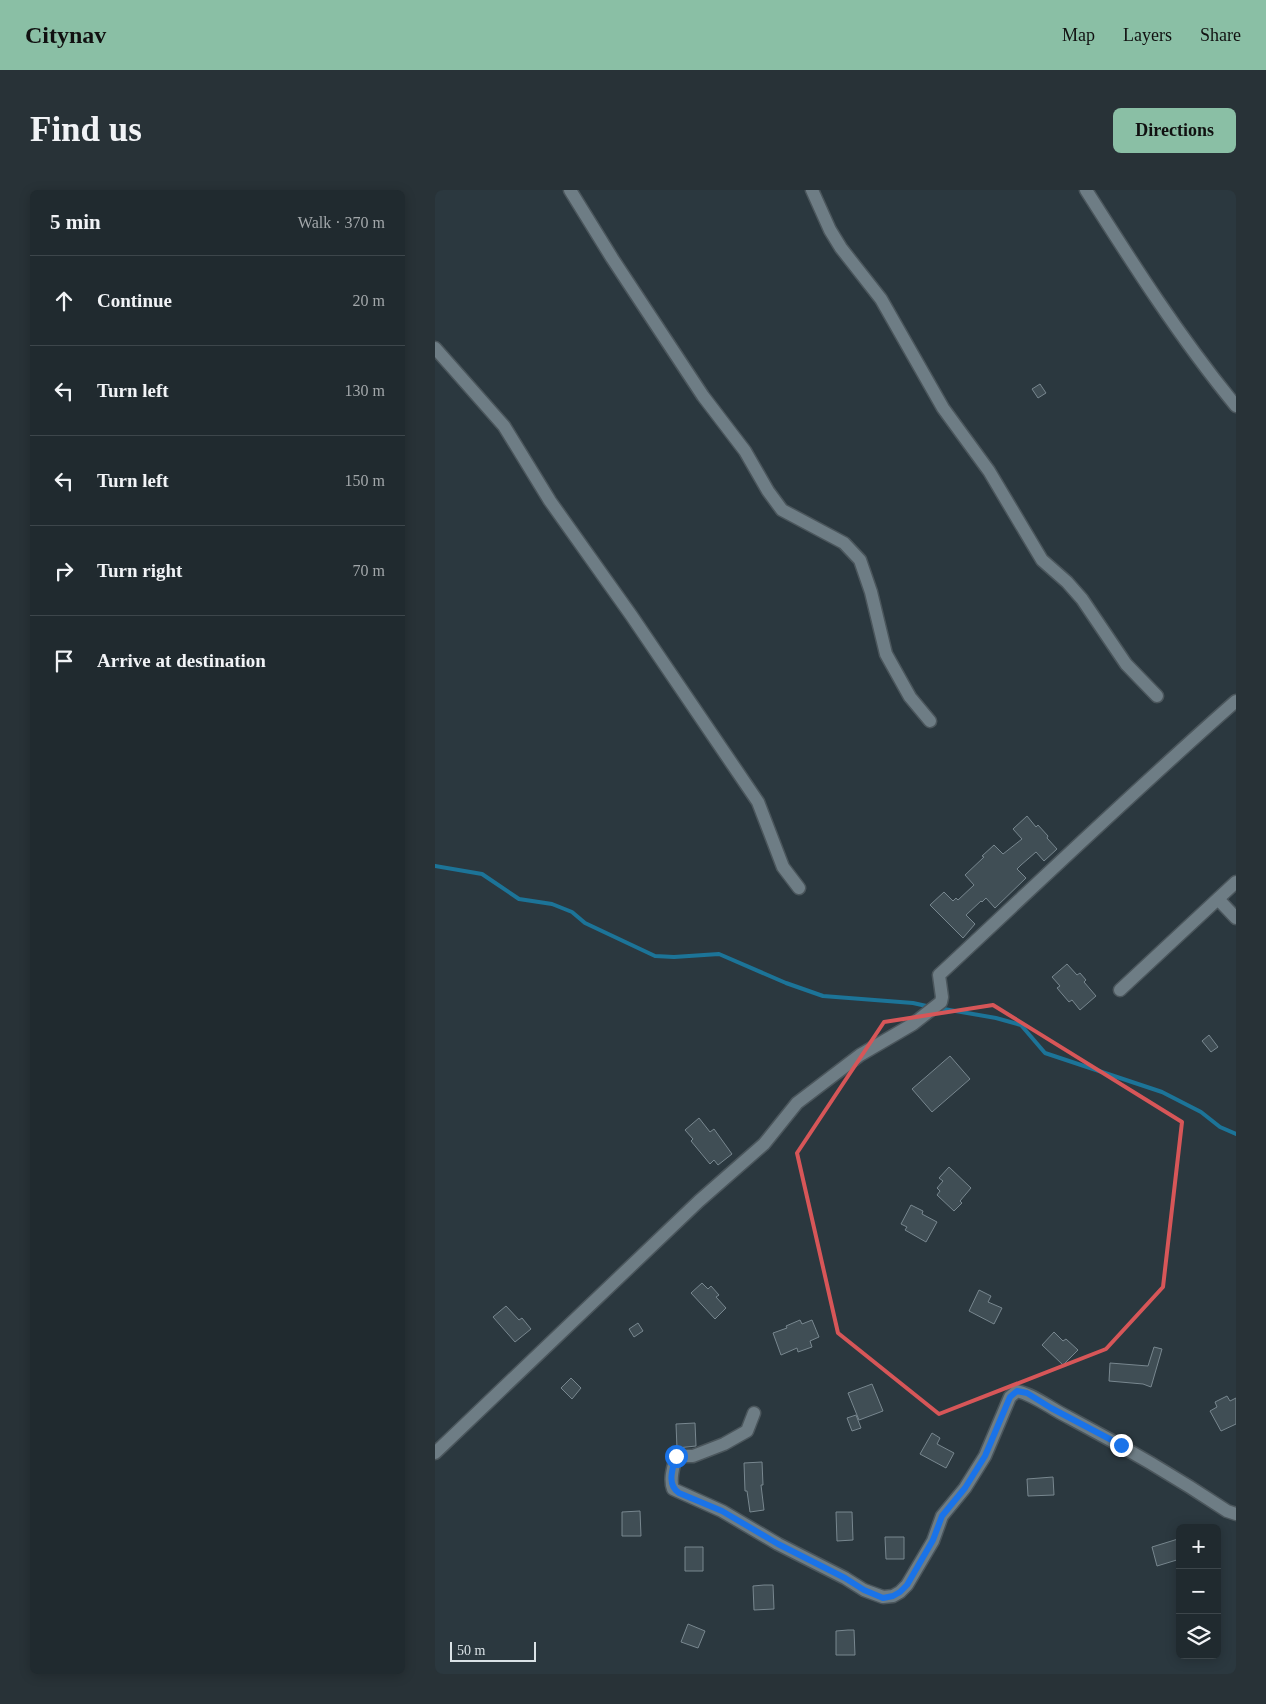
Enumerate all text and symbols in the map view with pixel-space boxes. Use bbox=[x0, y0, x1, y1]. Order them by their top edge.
text: Citynav bbox=[25, 22, 106, 48]
text: Map bbox=[1062, 25, 1095, 45]
text: Layers bbox=[1123, 25, 1172, 45]
text: Share bbox=[1200, 25, 1241, 45]
button: Directions bbox=[1113, 108, 1236, 153]
text: Find us bbox=[30, 110, 142, 149]
text: 5 min bbox=[50, 210, 101, 234]
text: Walk · 370 m bbox=[298, 214, 385, 231]
icon: ahead bbox=[50, 287, 78, 315]
text: Continue bbox=[97, 290, 172, 311]
text: 20 m bbox=[353, 292, 385, 309]
icon: left bbox=[50, 377, 78, 405]
text: Turn left bbox=[97, 380, 169, 401]
text: 130 m bbox=[345, 382, 385, 399]
icon: left bbox=[50, 467, 78, 495]
text: Turn left bbox=[97, 470, 169, 491]
text: 150 m bbox=[345, 472, 385, 489]
icon: right bbox=[50, 557, 78, 585]
text: Turn right bbox=[97, 560, 182, 581]
text: 70 m bbox=[353, 562, 385, 579]
icon: arrive bbox=[50, 647, 78, 675]
text: Arrive at destination bbox=[97, 650, 266, 671]
route end bbox=[1110, 1434, 1133, 1457]
route start bbox=[665, 1445, 688, 1468]
map controls bbox=[1176, 1524, 1221, 1659]
button: + bbox=[1176, 1524, 1221, 1569]
button: − bbox=[1176, 1569, 1221, 1614]
button: layers bbox=[1176, 1614, 1221, 1659]
scale bar bbox=[450, 1639, 536, 1662]
text: 50 m bbox=[457, 1643, 485, 1658]

